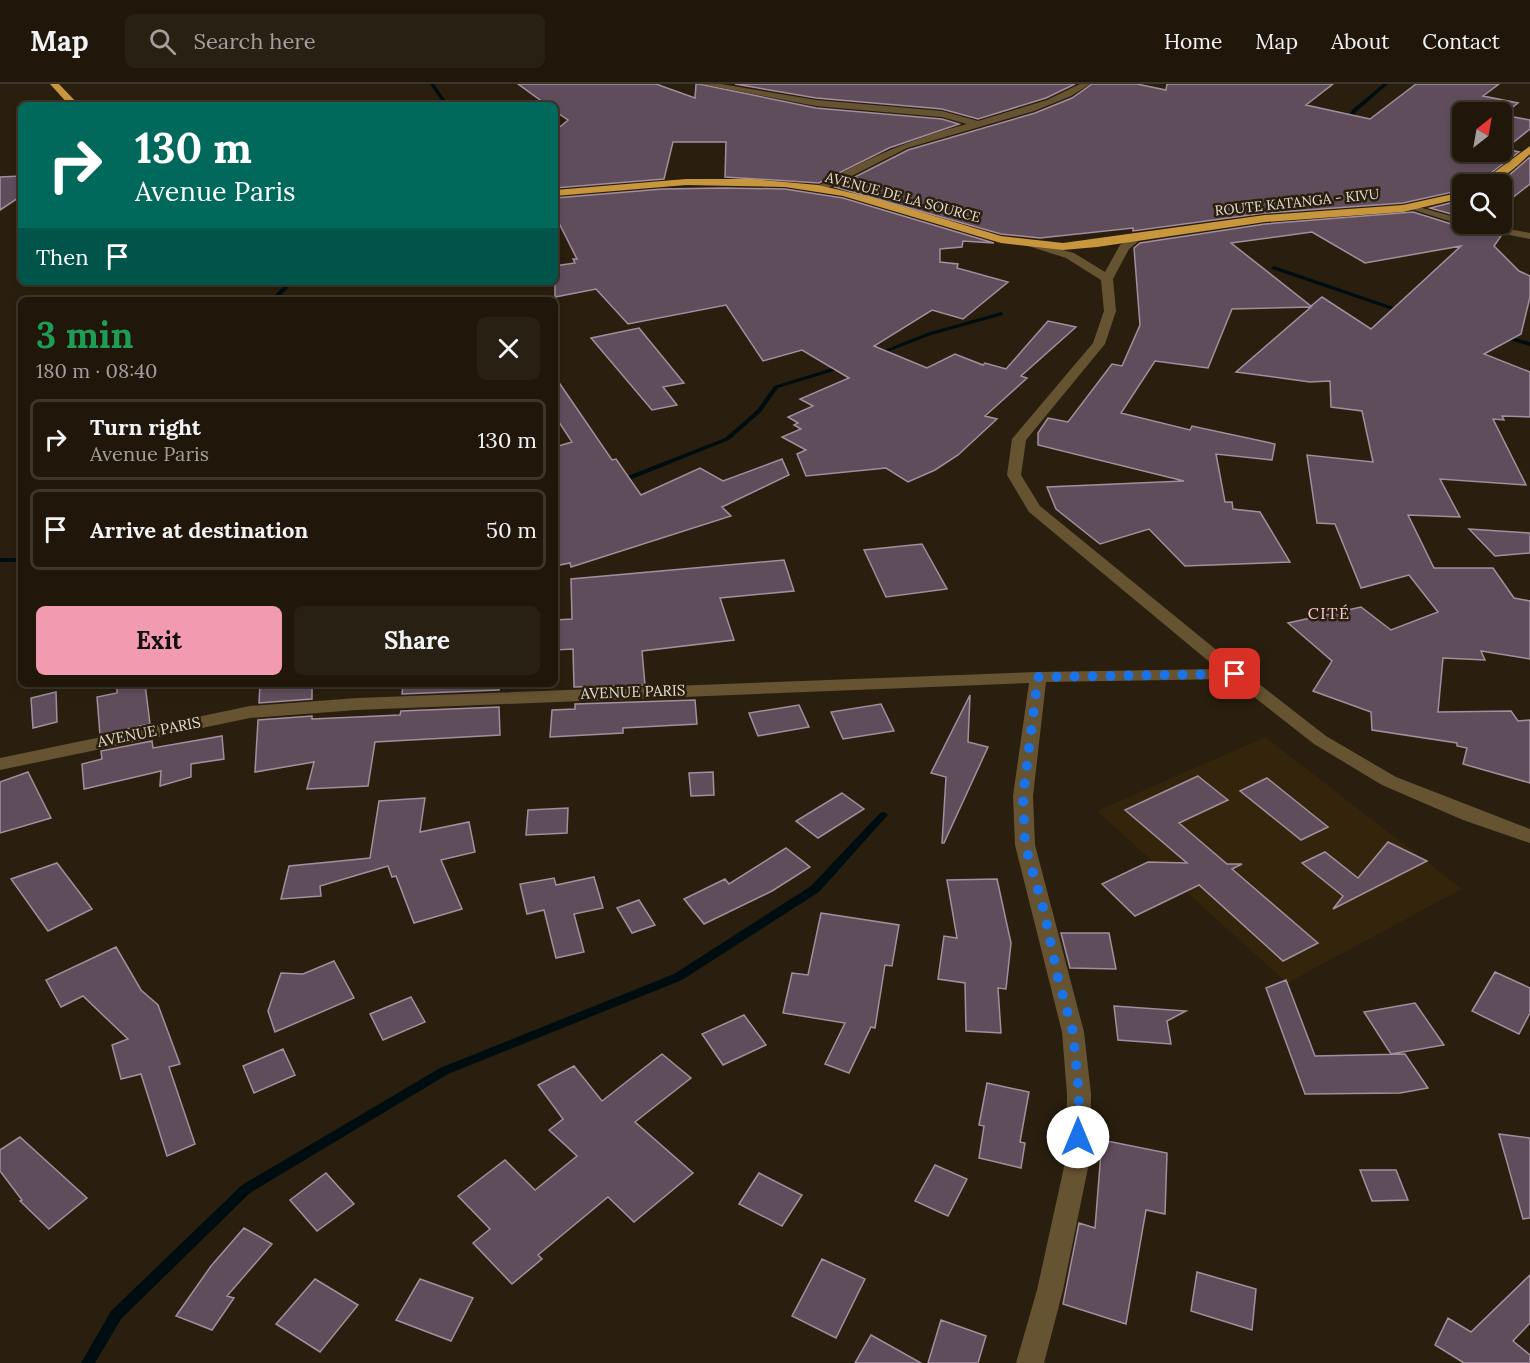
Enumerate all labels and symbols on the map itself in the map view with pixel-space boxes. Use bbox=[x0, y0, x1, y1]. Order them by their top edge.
north arrow bbox=[1452, 102, 1512, 162]
street label: AVENUE DE LA SOURCE bbox=[822, 167, 983, 226]
street label: ROUTE KATANGA - KIVU bbox=[1214, 184, 1381, 220]
district label: CITÉ bbox=[1308, 603, 1350, 623]
pin bbox=[1209, 648, 1260, 699]
street label: AVENUE PARIS bbox=[579, 680, 686, 703]
street label: AVENUE PARIS bbox=[95, 712, 202, 751]
position arrow bbox=[1046, 1105, 1110, 1169]

